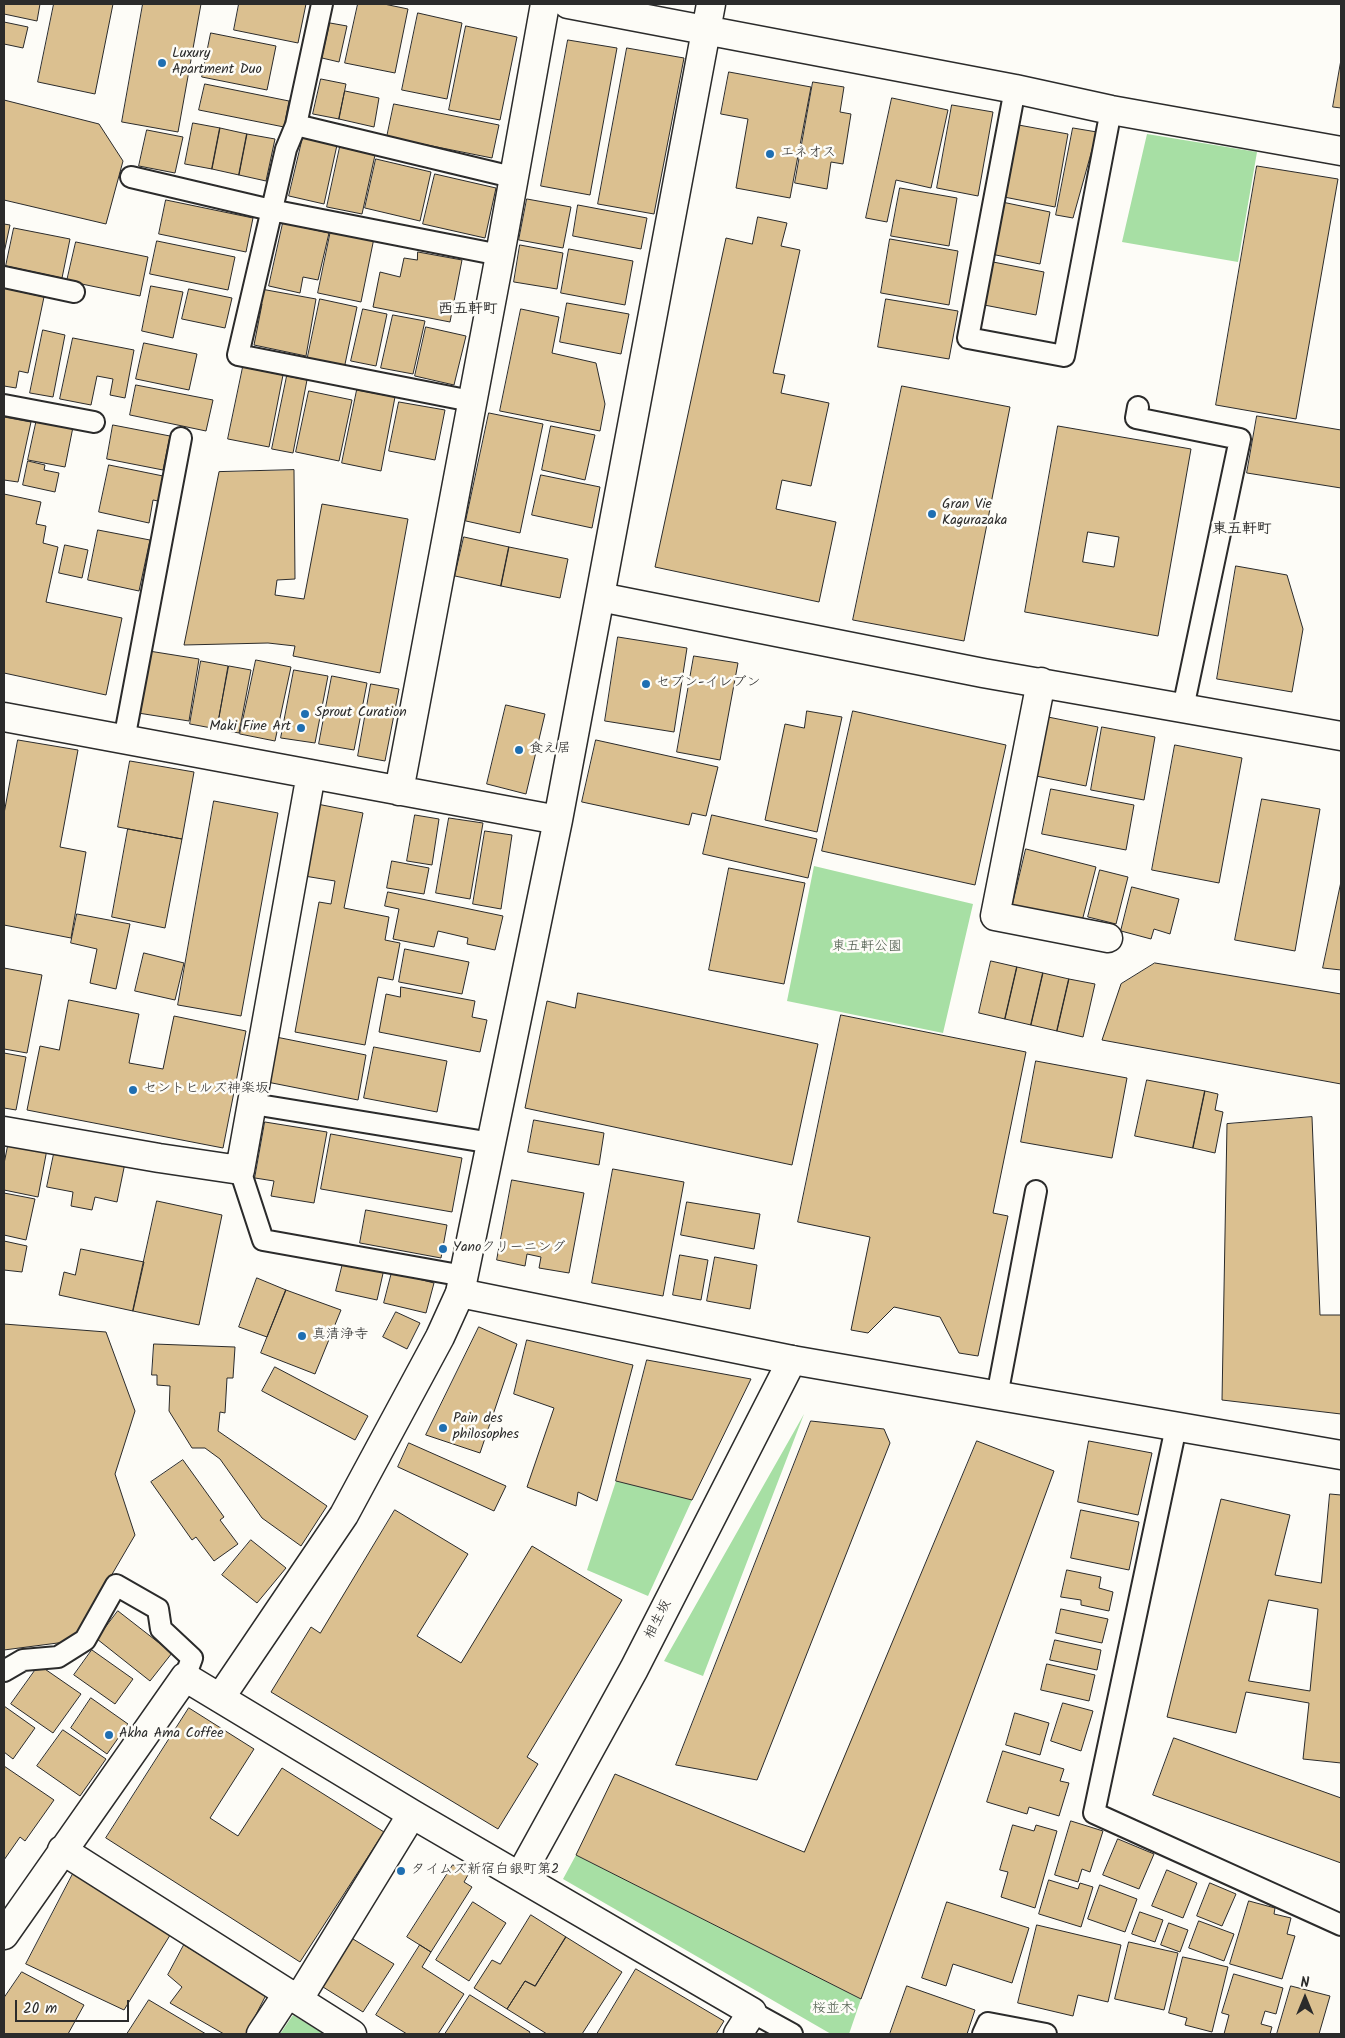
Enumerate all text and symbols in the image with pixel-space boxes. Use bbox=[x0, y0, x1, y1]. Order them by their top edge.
place label: Luxury Apartment Duo bbox=[172, 47, 262, 80]
marker: Luxury Apartment Duo bbox=[156, 57, 168, 69]
place label: エネオス bbox=[780, 146, 836, 162]
marker: エネオス bbox=[764, 148, 776, 160]
district label: 西五軒町 bbox=[438, 301, 498, 319]
place label: Gran Vie Kagurazaka bbox=[942, 498, 1007, 530]
marker: Gran Vie Kagurazaka bbox=[926, 508, 938, 520]
district label: 東五軒町 bbox=[1212, 521, 1272, 539]
place label: セブン-イレブン bbox=[656, 676, 760, 692]
marker: セブン-イレブン bbox=[640, 678, 652, 690]
place label: Sprout Curation bbox=[315, 706, 407, 722]
marker: Sprout Curation bbox=[299, 708, 311, 720]
place label: Maki Fine Art bbox=[209, 720, 291, 736]
marker: Maki Fine Art bbox=[295, 722, 307, 734]
place label: 食え居 bbox=[529, 742, 571, 758]
marker: 食え居 bbox=[513, 744, 525, 756]
park label: 東五軒公園 bbox=[832, 940, 902, 956]
place label: セントヒルズ神楽坂 bbox=[143, 1082, 269, 1098]
marker: セントヒルズ神楽坂 bbox=[127, 1084, 139, 1096]
place label: Yanoクリーニング bbox=[453, 1241, 565, 1257]
marker: Yanoクリーニング bbox=[437, 1243, 449, 1255]
place label: 真清浄寺 bbox=[312, 1328, 368, 1344]
marker: 真清浄寺 bbox=[296, 1330, 308, 1342]
place label: Pain des philosophes bbox=[453, 1412, 519, 1444]
marker: Pain des philosophes bbox=[437, 1422, 449, 1434]
street label: 相生坂 bbox=[642, 1597, 676, 1643]
place label: Akha Ama Coffee bbox=[119, 1727, 223, 1743]
marker: Akha Ama Coffee bbox=[103, 1729, 115, 1741]
place label: タイムズ新宿白銀町第2 bbox=[411, 1863, 559, 1879]
marker: タイムズ新宿白銀町第2 bbox=[395, 1865, 407, 1877]
text: N bbox=[1301, 1972, 1309, 1994]
north arrow bbox=[1280, 1973, 1330, 2023]
scale bar bbox=[18, 1990, 131, 2022]
text: 20 m bbox=[23, 1997, 57, 2021]
park label: 桜並木 bbox=[812, 2002, 854, 2018]

